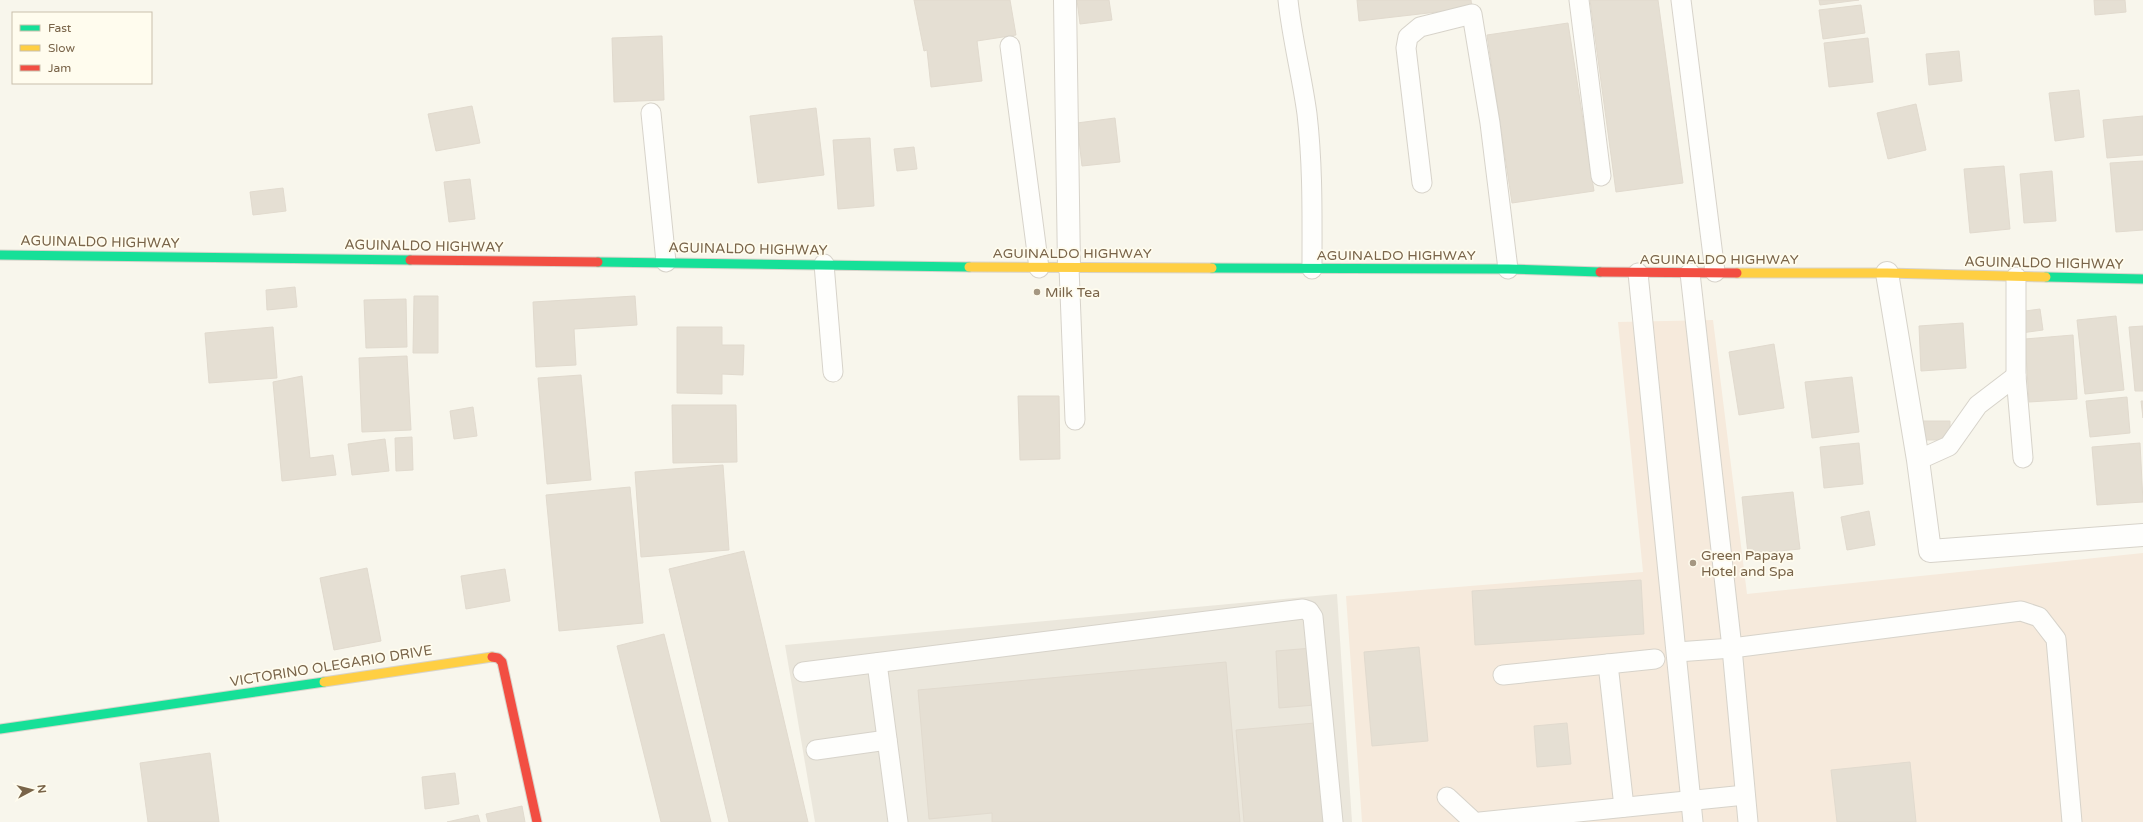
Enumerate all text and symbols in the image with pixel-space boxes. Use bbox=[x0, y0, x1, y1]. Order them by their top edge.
legend bbox=[12, 12, 152, 84]
text: Fast bbox=[48, 21, 72, 35]
text: Slow bbox=[48, 41, 75, 55]
text: Jam bbox=[48, 61, 71, 75]
street label: AGUINALDO HIGHWAY bbox=[20, 232, 180, 252]
street label: AGUINALDO HIGHWAY bbox=[344, 236, 504, 256]
street label: AGUINALDO HIGHWAY bbox=[668, 239, 828, 259]
street label: AGUINALDO HIGHWAY bbox=[992, 245, 1152, 262]
street label: AGUINALDO HIGHWAY bbox=[1316, 247, 1476, 264]
street label: AGUINALDO HIGHWAY bbox=[1639, 251, 1799, 268]
street label: AGUINALDO HIGHWAY bbox=[1964, 253, 2124, 273]
place label: Milk Tea bbox=[1045, 284, 1100, 301]
marker: Milk Tea bbox=[1032, 287, 1042, 297]
place label: Green Papaya Hotel and Spa bbox=[1701, 547, 1794, 580]
marker: Green Papaya Hotel and Spa bbox=[1688, 558, 1698, 568]
street label: VICTORINO OLEGARIO DRIVE bbox=[229, 642, 433, 690]
north arrow bbox=[12, 770, 52, 810]
text: N bbox=[34, 784, 48, 794]

